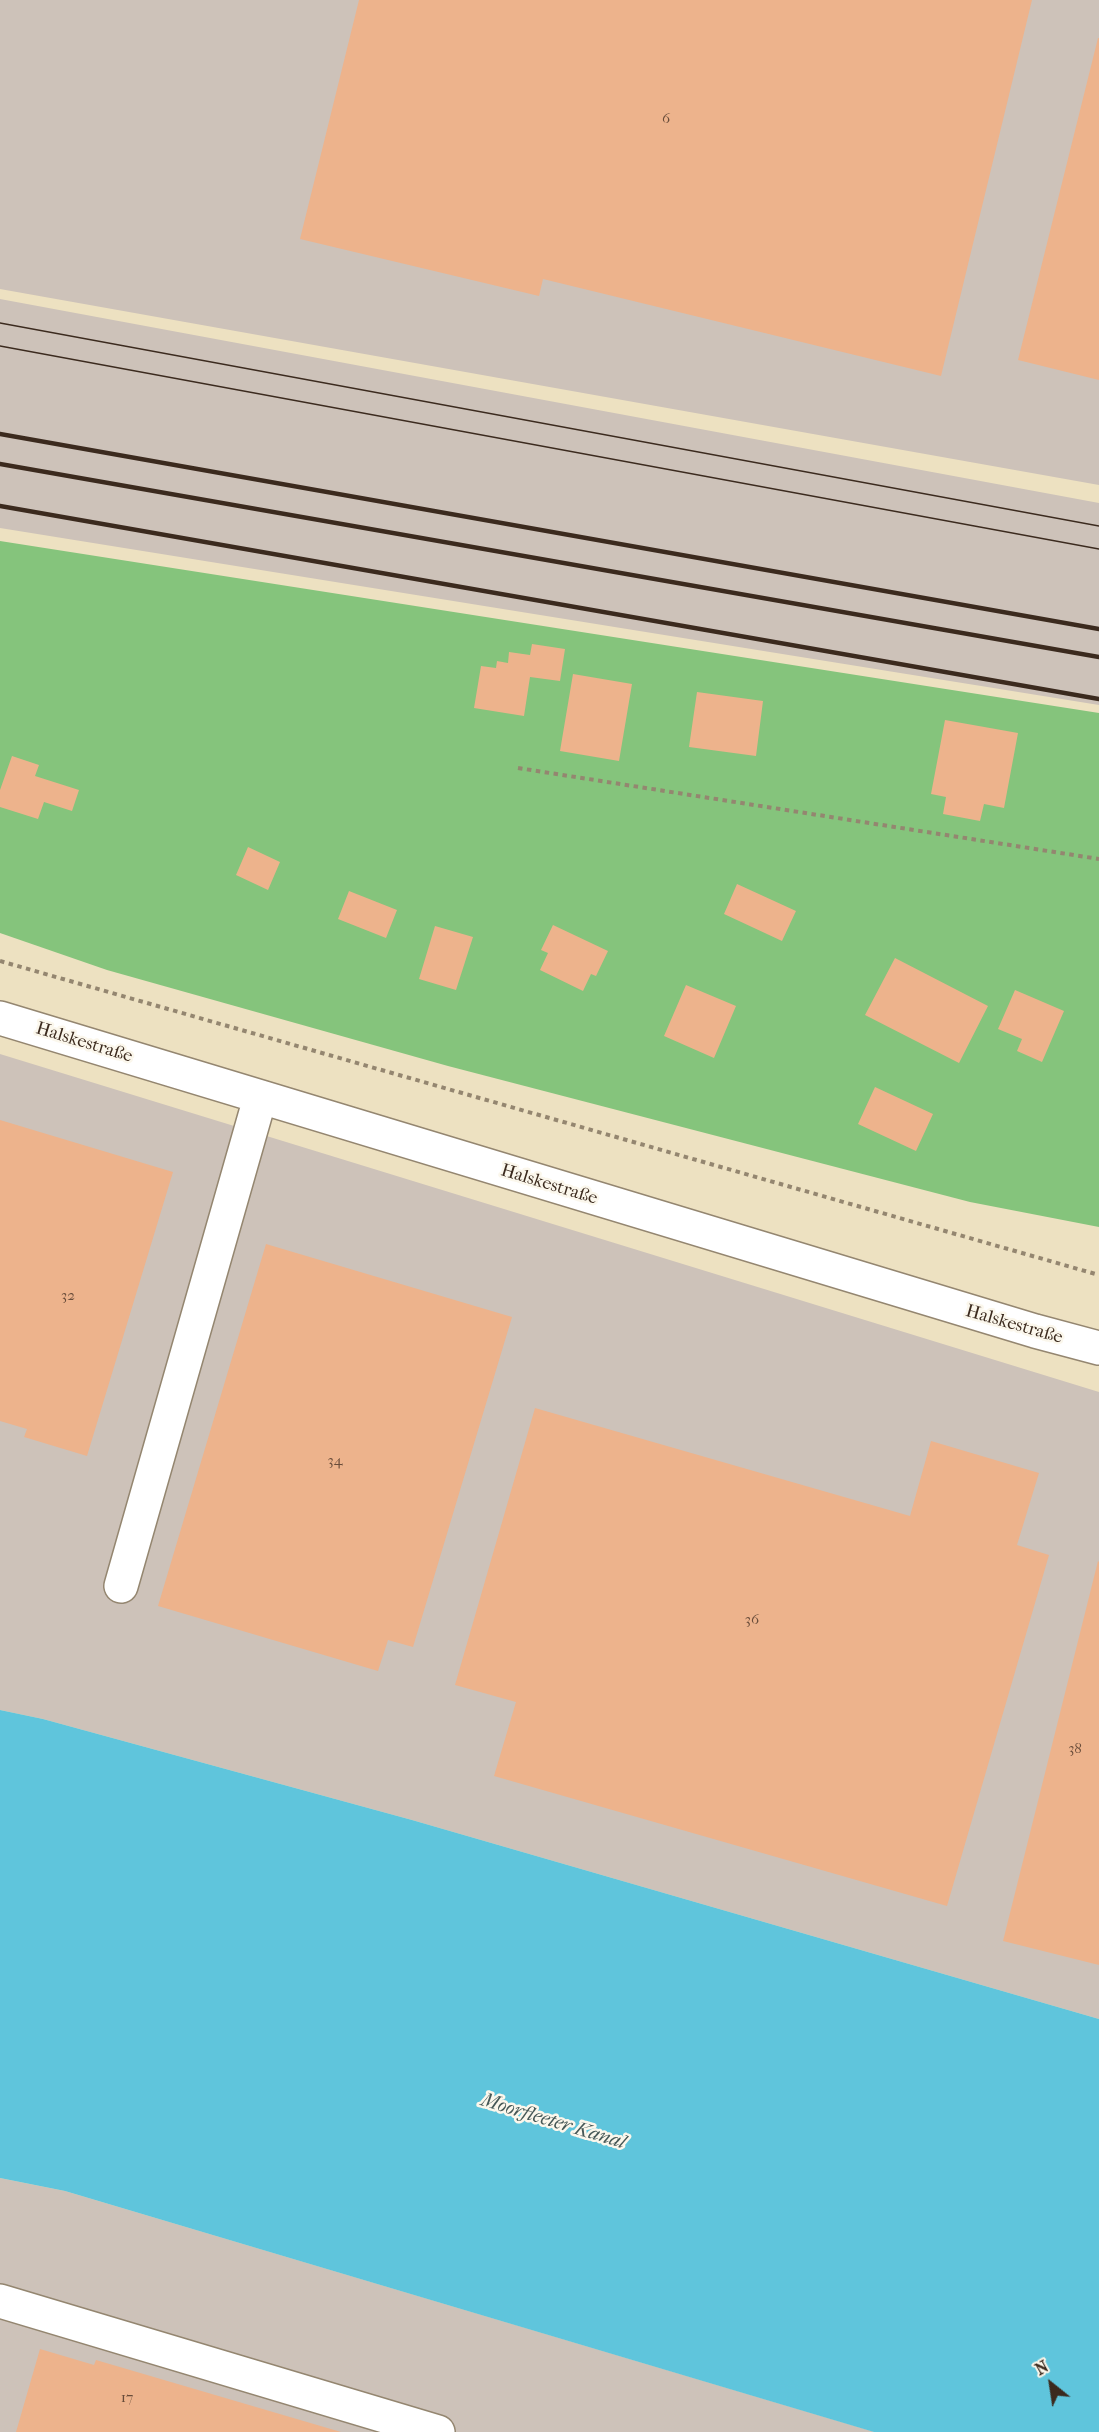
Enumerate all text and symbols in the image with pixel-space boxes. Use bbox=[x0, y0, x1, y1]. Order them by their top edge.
house number: 6 bbox=[662, 110, 670, 128]
street label: Halskestraße bbox=[33, 1018, 135, 1068]
street label: Halskestraße bbox=[498, 1160, 600, 1210]
house number: 32 bbox=[61, 1287, 75, 1305]
street label: Halskestraße bbox=[963, 1301, 1065, 1349]
house number: 34 bbox=[327, 1452, 343, 1470]
house number: 36 bbox=[745, 1611, 759, 1629]
house number: 38 bbox=[1068, 1740, 1082, 1758]
water label: Moorfleeter Kanal bbox=[478, 2089, 628, 2155]
north arrow bbox=[1021, 2354, 1081, 2414]
text: N bbox=[1032, 2357, 1052, 2379]
house number: 17 bbox=[121, 2389, 133, 2407]

